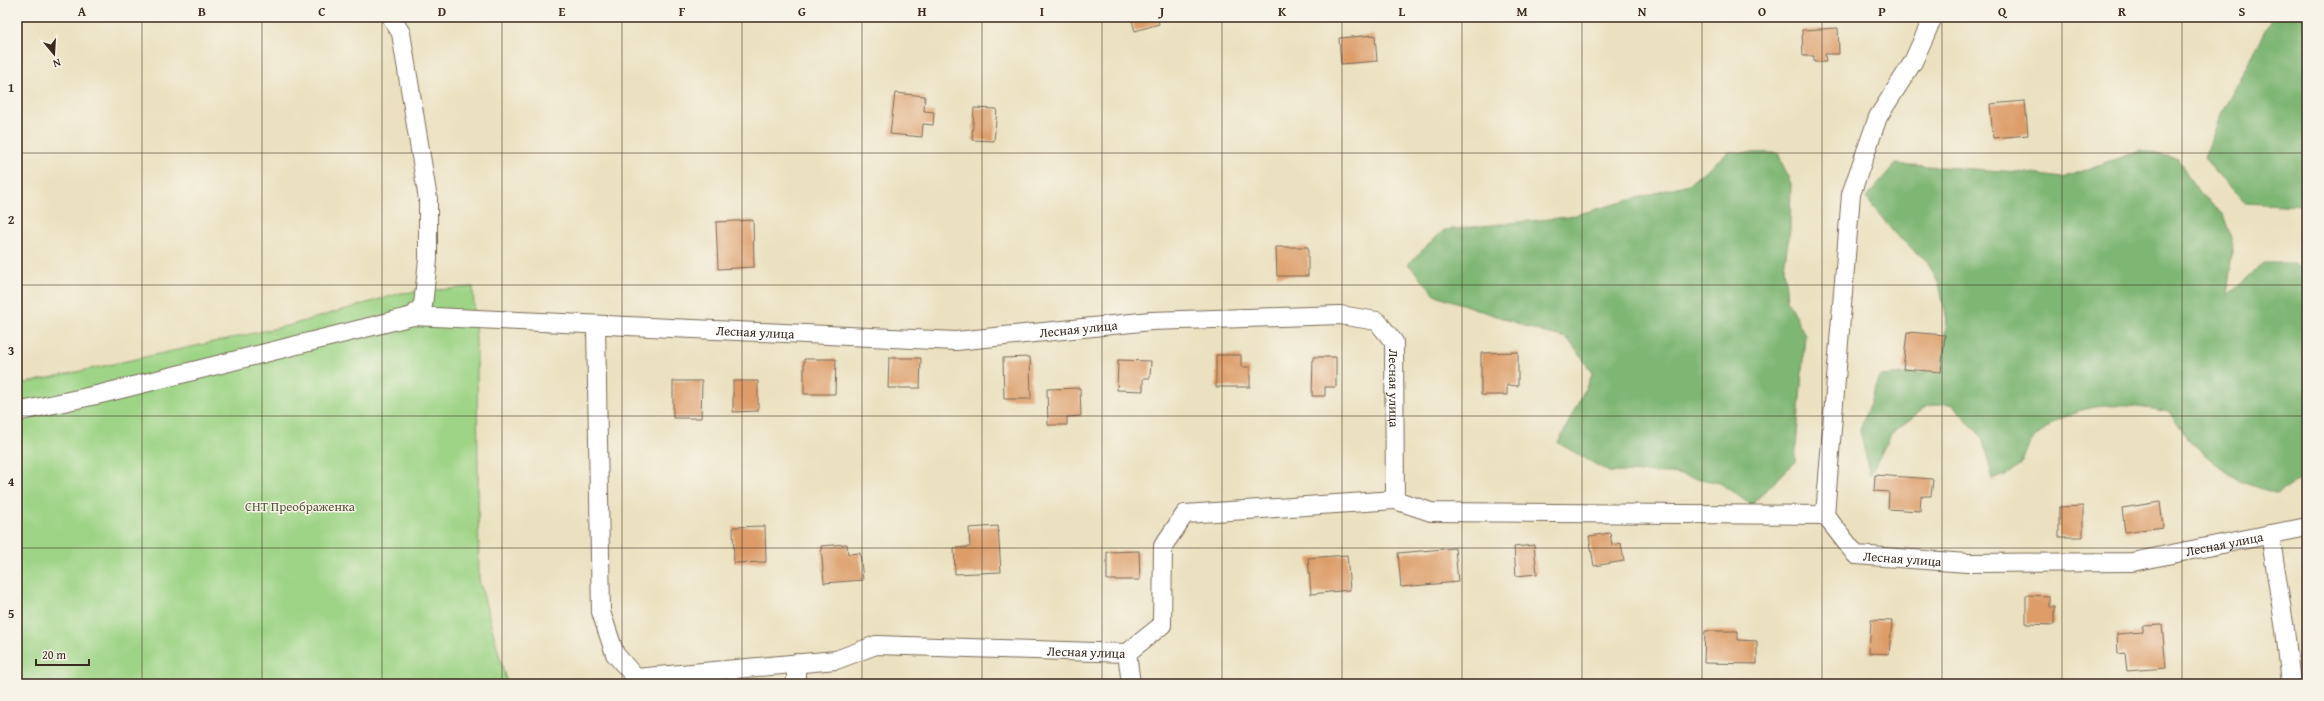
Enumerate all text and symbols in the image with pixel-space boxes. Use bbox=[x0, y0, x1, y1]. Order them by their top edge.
text: A bbox=[78, 2, 87, 21]
text: B bbox=[198, 2, 206, 21]
text: C bbox=[318, 2, 326, 21]
text: D bbox=[438, 2, 446, 21]
text: E bbox=[559, 2, 566, 21]
text: F bbox=[679, 2, 686, 21]
text: G bbox=[798, 2, 806, 21]
text: H bbox=[917, 2, 927, 21]
text: I bbox=[1040, 2, 1044, 21]
text: J bbox=[1158, 2, 1165, 21]
text: K bbox=[1278, 2, 1287, 21]
text: L bbox=[1399, 2, 1406, 21]
text: M bbox=[1516, 2, 1528, 21]
text: N bbox=[1638, 2, 1647, 21]
text: O bbox=[1758, 2, 1766, 21]
text: P bbox=[1878, 2, 1886, 21]
text: Q bbox=[1998, 2, 2008, 21]
text: R bbox=[2118, 2, 2127, 21]
text: S bbox=[2239, 2, 2246, 21]
north arrow bbox=[34, 34, 74, 74]
text: N bbox=[51, 55, 63, 72]
text: 1 bbox=[8, 78, 14, 97]
text: 2 bbox=[8, 210, 15, 229]
street label: Лесная улица bbox=[1038, 315, 1119, 342]
street label: Лесная улица bbox=[715, 321, 796, 344]
text: 3 bbox=[8, 341, 14, 360]
street label: Лесная улица bbox=[1384, 349, 1404, 428]
text: 4 bbox=[8, 472, 15, 491]
park label: СНТ Преображенка bbox=[245, 497, 356, 516]
street label: Лесная улица bbox=[2184, 527, 2265, 561]
street label: Лесная улица bbox=[1862, 547, 1943, 571]
text: 5 bbox=[8, 604, 15, 623]
scale bar bbox=[36, 641, 89, 667]
street label: Лесная улица bbox=[1047, 641, 1126, 663]
text: 20 m bbox=[42, 646, 66, 663]

